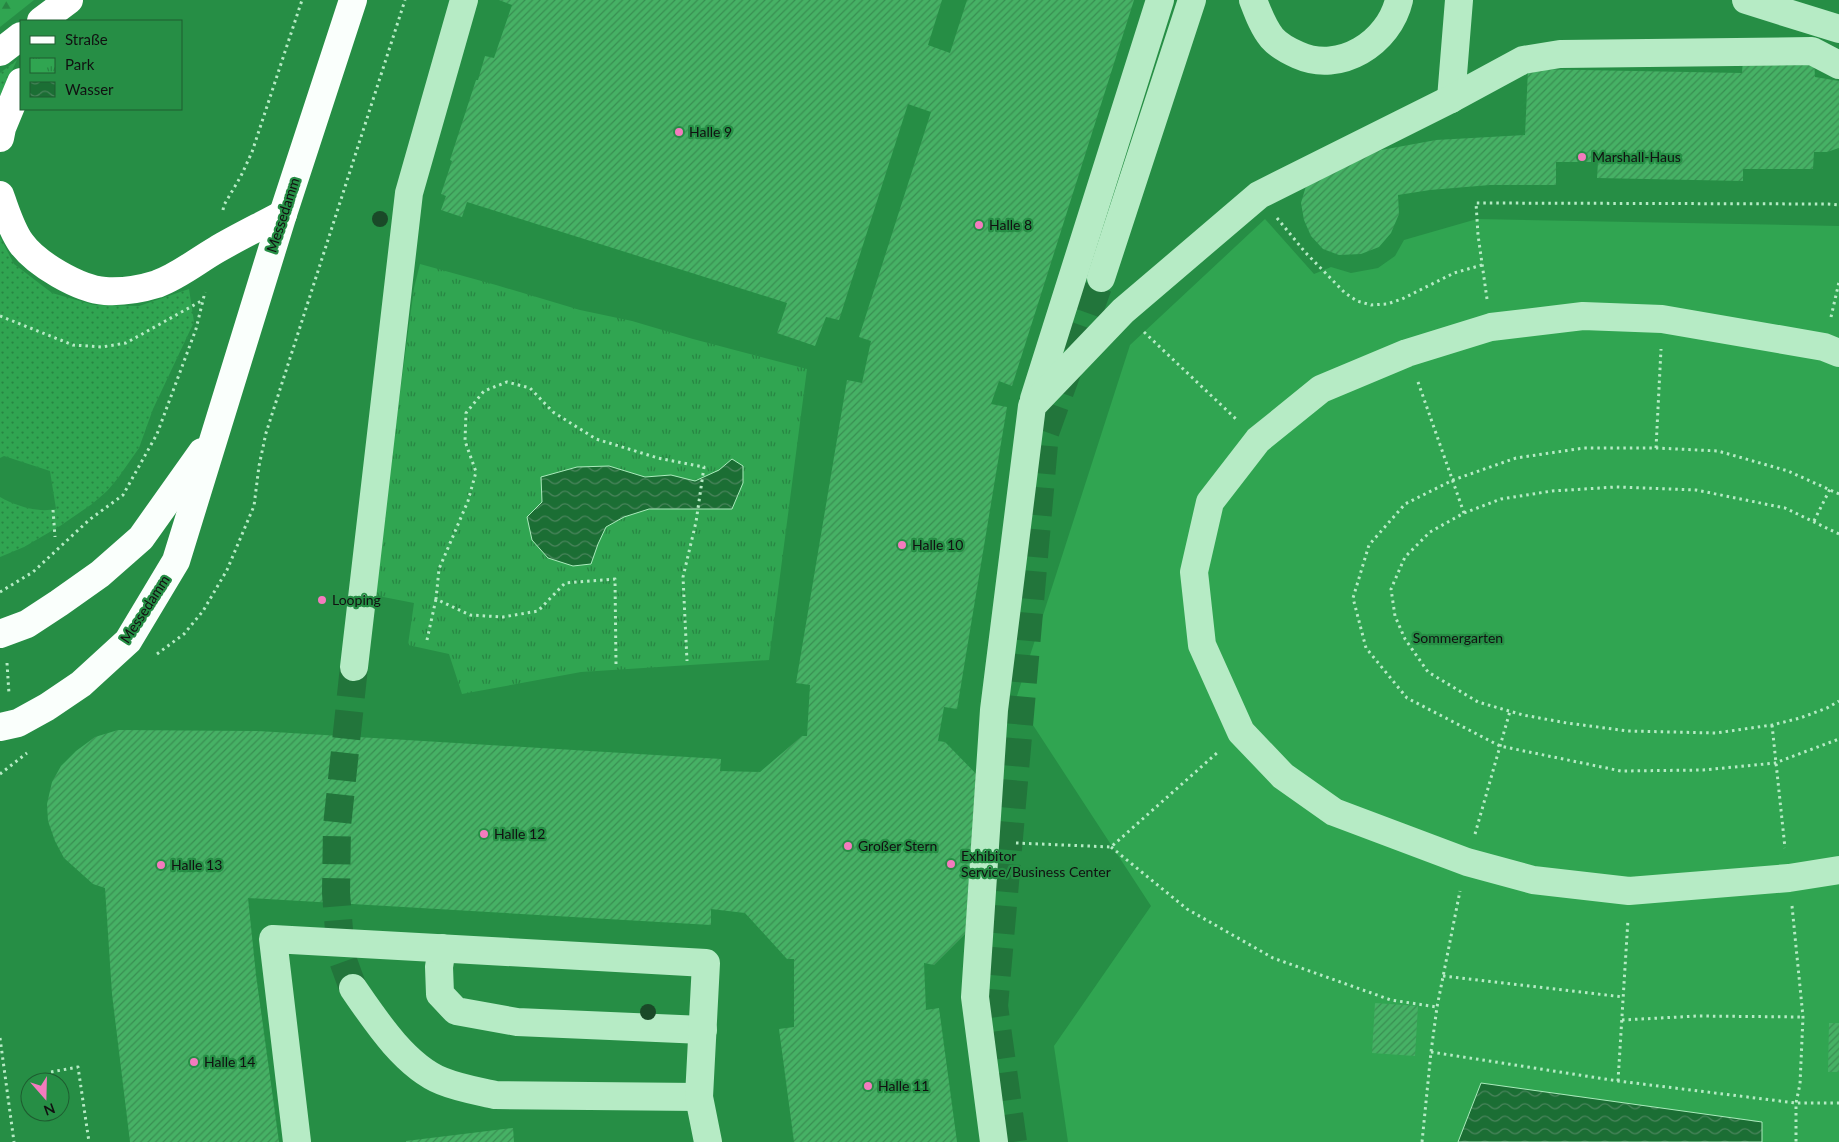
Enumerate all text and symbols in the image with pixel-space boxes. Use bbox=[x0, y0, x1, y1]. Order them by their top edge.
legend bbox=[20, 20, 182, 110]
text: Straße bbox=[65, 30, 108, 48]
text: Park bbox=[65, 55, 95, 73]
text: Wasser bbox=[65, 80, 114, 98]
place label: Halle 9 bbox=[689, 123, 732, 140]
marker: Halle 9 bbox=[673, 126, 685, 138]
place label: Marshall-Haus bbox=[1592, 148, 1681, 165]
marker: Marshall-Haus bbox=[1576, 151, 1588, 163]
street label: Messedamm bbox=[262, 175, 303, 254]
place label: Halle 8 bbox=[989, 216, 1032, 233]
marker: Halle 8 bbox=[973, 219, 985, 231]
place label: Halle 10 bbox=[912, 536, 963, 553]
marker: Halle 10 bbox=[896, 539, 908, 551]
street label: Messedamm bbox=[116, 572, 173, 646]
place label: Looping bbox=[332, 591, 381, 608]
marker: Looping bbox=[316, 594, 328, 606]
park label: Sommergarten bbox=[1413, 629, 1503, 646]
place label: Halle 12 bbox=[494, 825, 545, 842]
marker: Halle 12 bbox=[478, 828, 490, 840]
place label: Großer Stern bbox=[858, 837, 937, 854]
marker: Großer Stern bbox=[842, 840, 854, 852]
place label: Exhibitor Service/Business Center bbox=[961, 847, 1111, 880]
place label: Halle 13 bbox=[171, 856, 222, 873]
marker: Exhibitor Service/Business Center bbox=[945, 858, 957, 870]
marker: Halle 13 bbox=[155, 859, 167, 871]
place label: Halle 14 bbox=[204, 1053, 255, 1070]
marker: Halle 14 bbox=[188, 1056, 200, 1068]
north arrow bbox=[20, 1072, 70, 1122]
place label: Halle 11 bbox=[878, 1077, 929, 1094]
marker: Halle 11 bbox=[862, 1080, 874, 1092]
text: N bbox=[42, 1100, 58, 1120]

